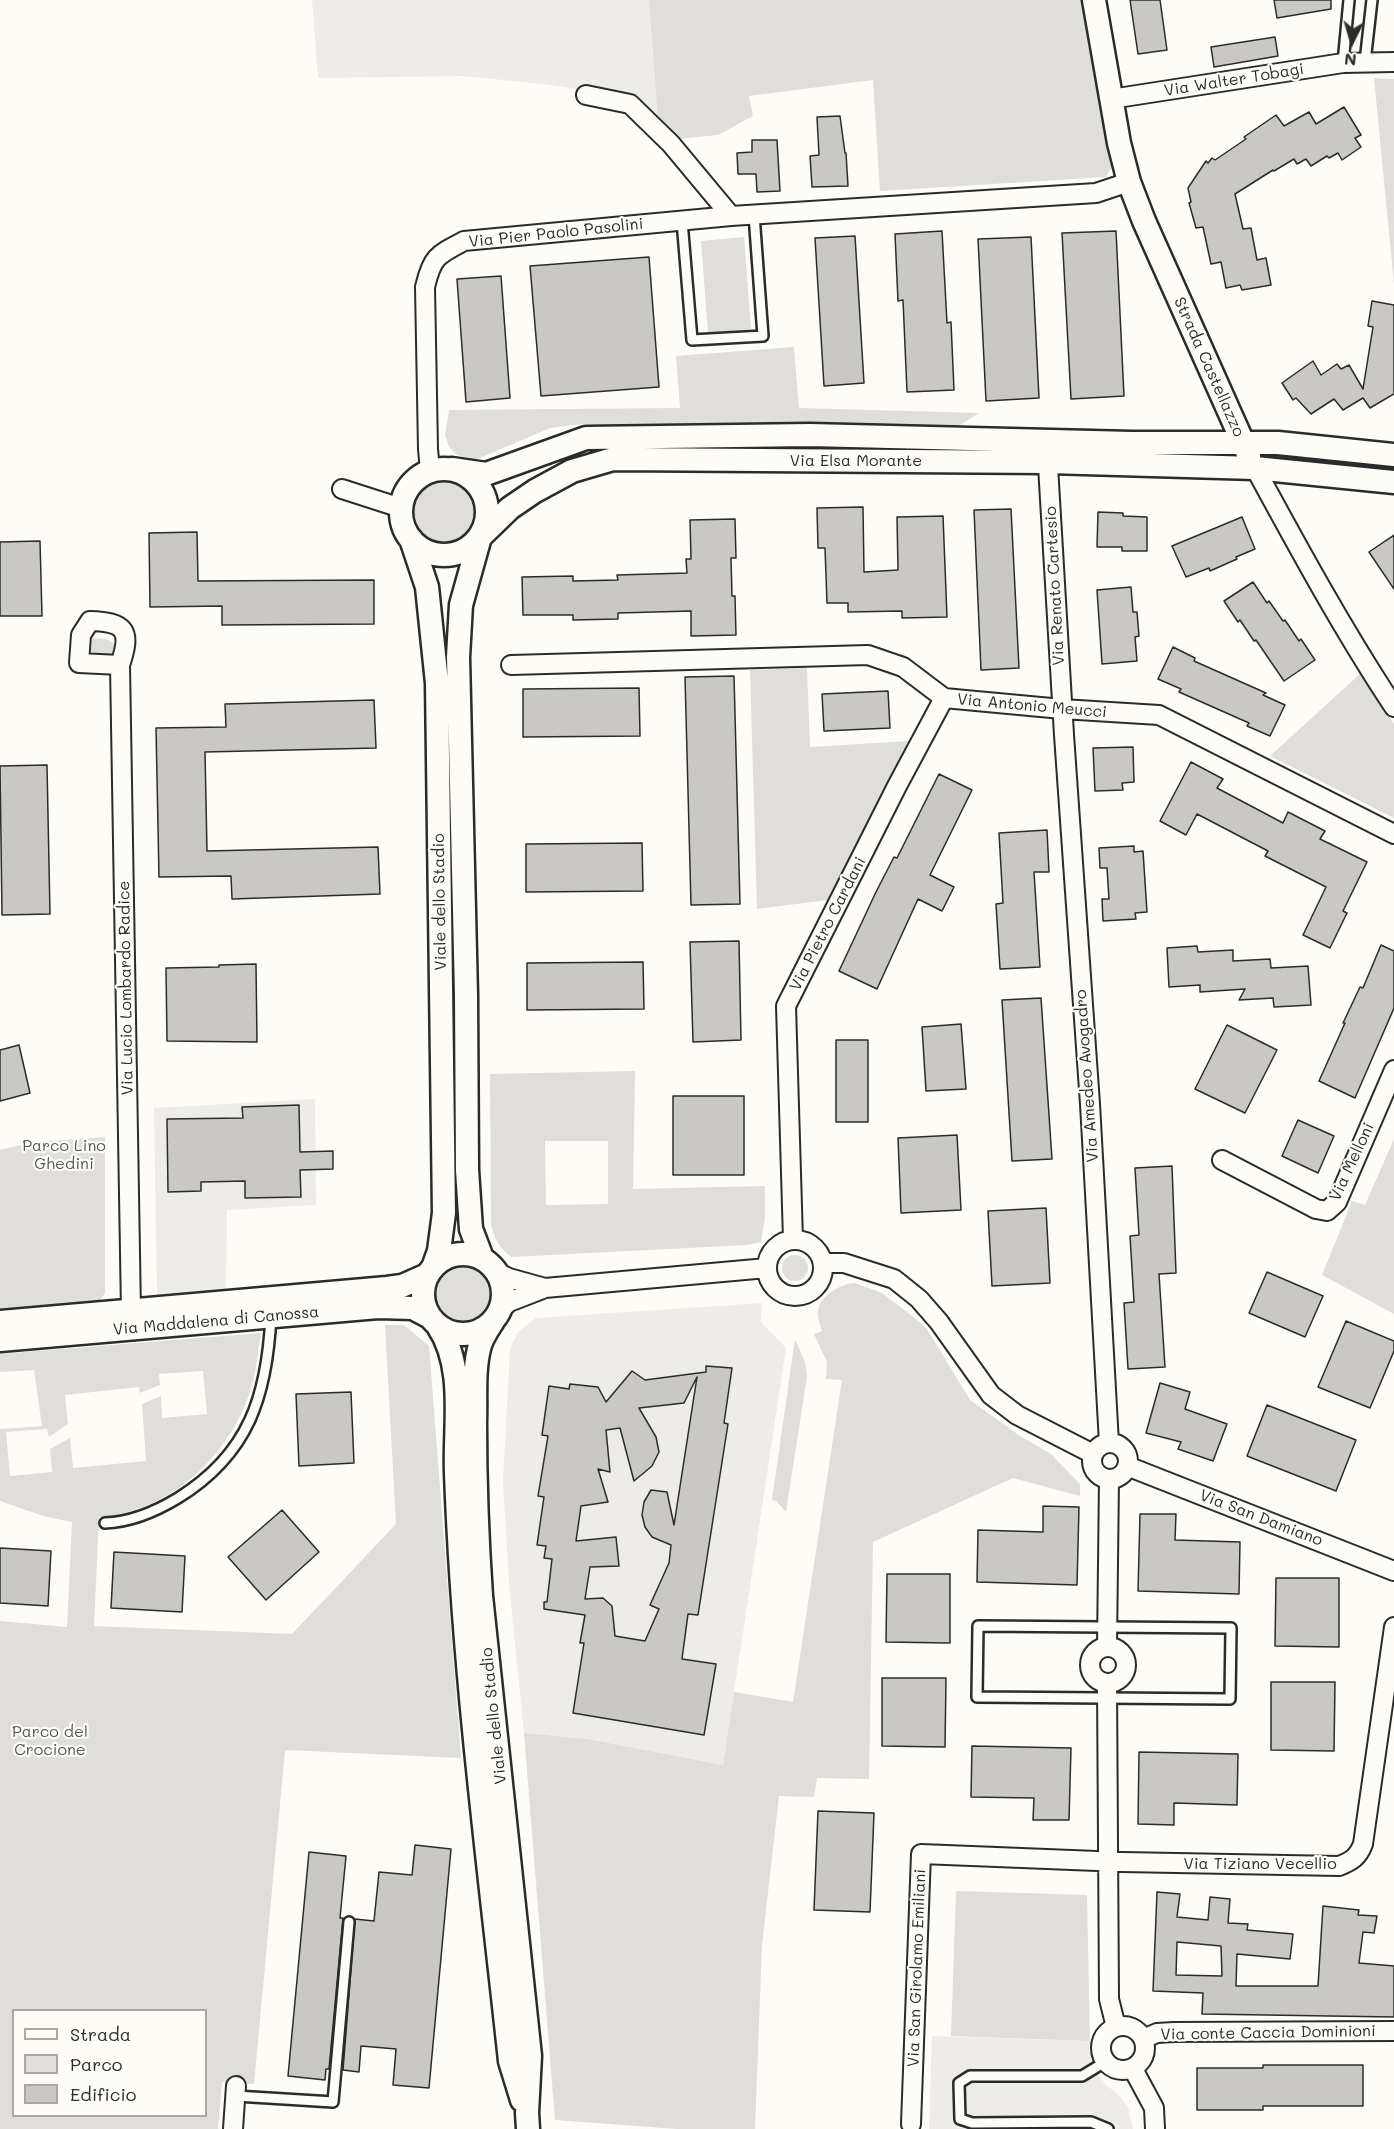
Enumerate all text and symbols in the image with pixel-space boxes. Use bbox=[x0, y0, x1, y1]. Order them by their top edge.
north arrow bbox=[1322, 12, 1382, 72]
text: N bbox=[1343, 49, 1357, 71]
street label: Via Walter Tobagi bbox=[1163, 59, 1305, 101]
street label: Via Pier Paolo Pasolini bbox=[468, 214, 644, 252]
street label: Strada Castellazzo bbox=[1170, 294, 1248, 440]
street label: Via Elsa Morante bbox=[790, 451, 922, 471]
street label: Via Renato Cartesio bbox=[1041, 506, 1069, 666]
street label: Via Antonio Meucci bbox=[956, 690, 1108, 722]
street label: Viale dello Stadio bbox=[429, 833, 451, 971]
street label: Via Pietro Cardani bbox=[786, 854, 870, 994]
street label: Via Lucio Lombardo Radice bbox=[115, 881, 137, 1095]
street label: Via Amedeo Avogadro bbox=[1071, 989, 1103, 1163]
street label: Via Melloni bbox=[1326, 1120, 1378, 1204]
park label: Parco Lino Ghedini bbox=[22, 1136, 106, 1174]
street label: Via Maddalena di Canossa bbox=[112, 1302, 320, 1340]
street label: Via San Damiano bbox=[1197, 1486, 1325, 1550]
street label: Viale dello Stadio bbox=[477, 1647, 511, 1785]
park label: Parco del Crocione bbox=[12, 1722, 88, 1760]
street label: Via Tiziano Vecellio bbox=[1183, 1854, 1337, 1874]
street label: Via San Girolamo Emiliani bbox=[904, 1869, 930, 2067]
legend bbox=[12, 2009, 207, 2117]
text: Strada bbox=[70, 2022, 131, 2046]
street label: Via conte Caccia Dominioni bbox=[1160, 2022, 1376, 2044]
text: Parco bbox=[70, 2052, 123, 2076]
text: Edificio bbox=[70, 2082, 137, 2106]

